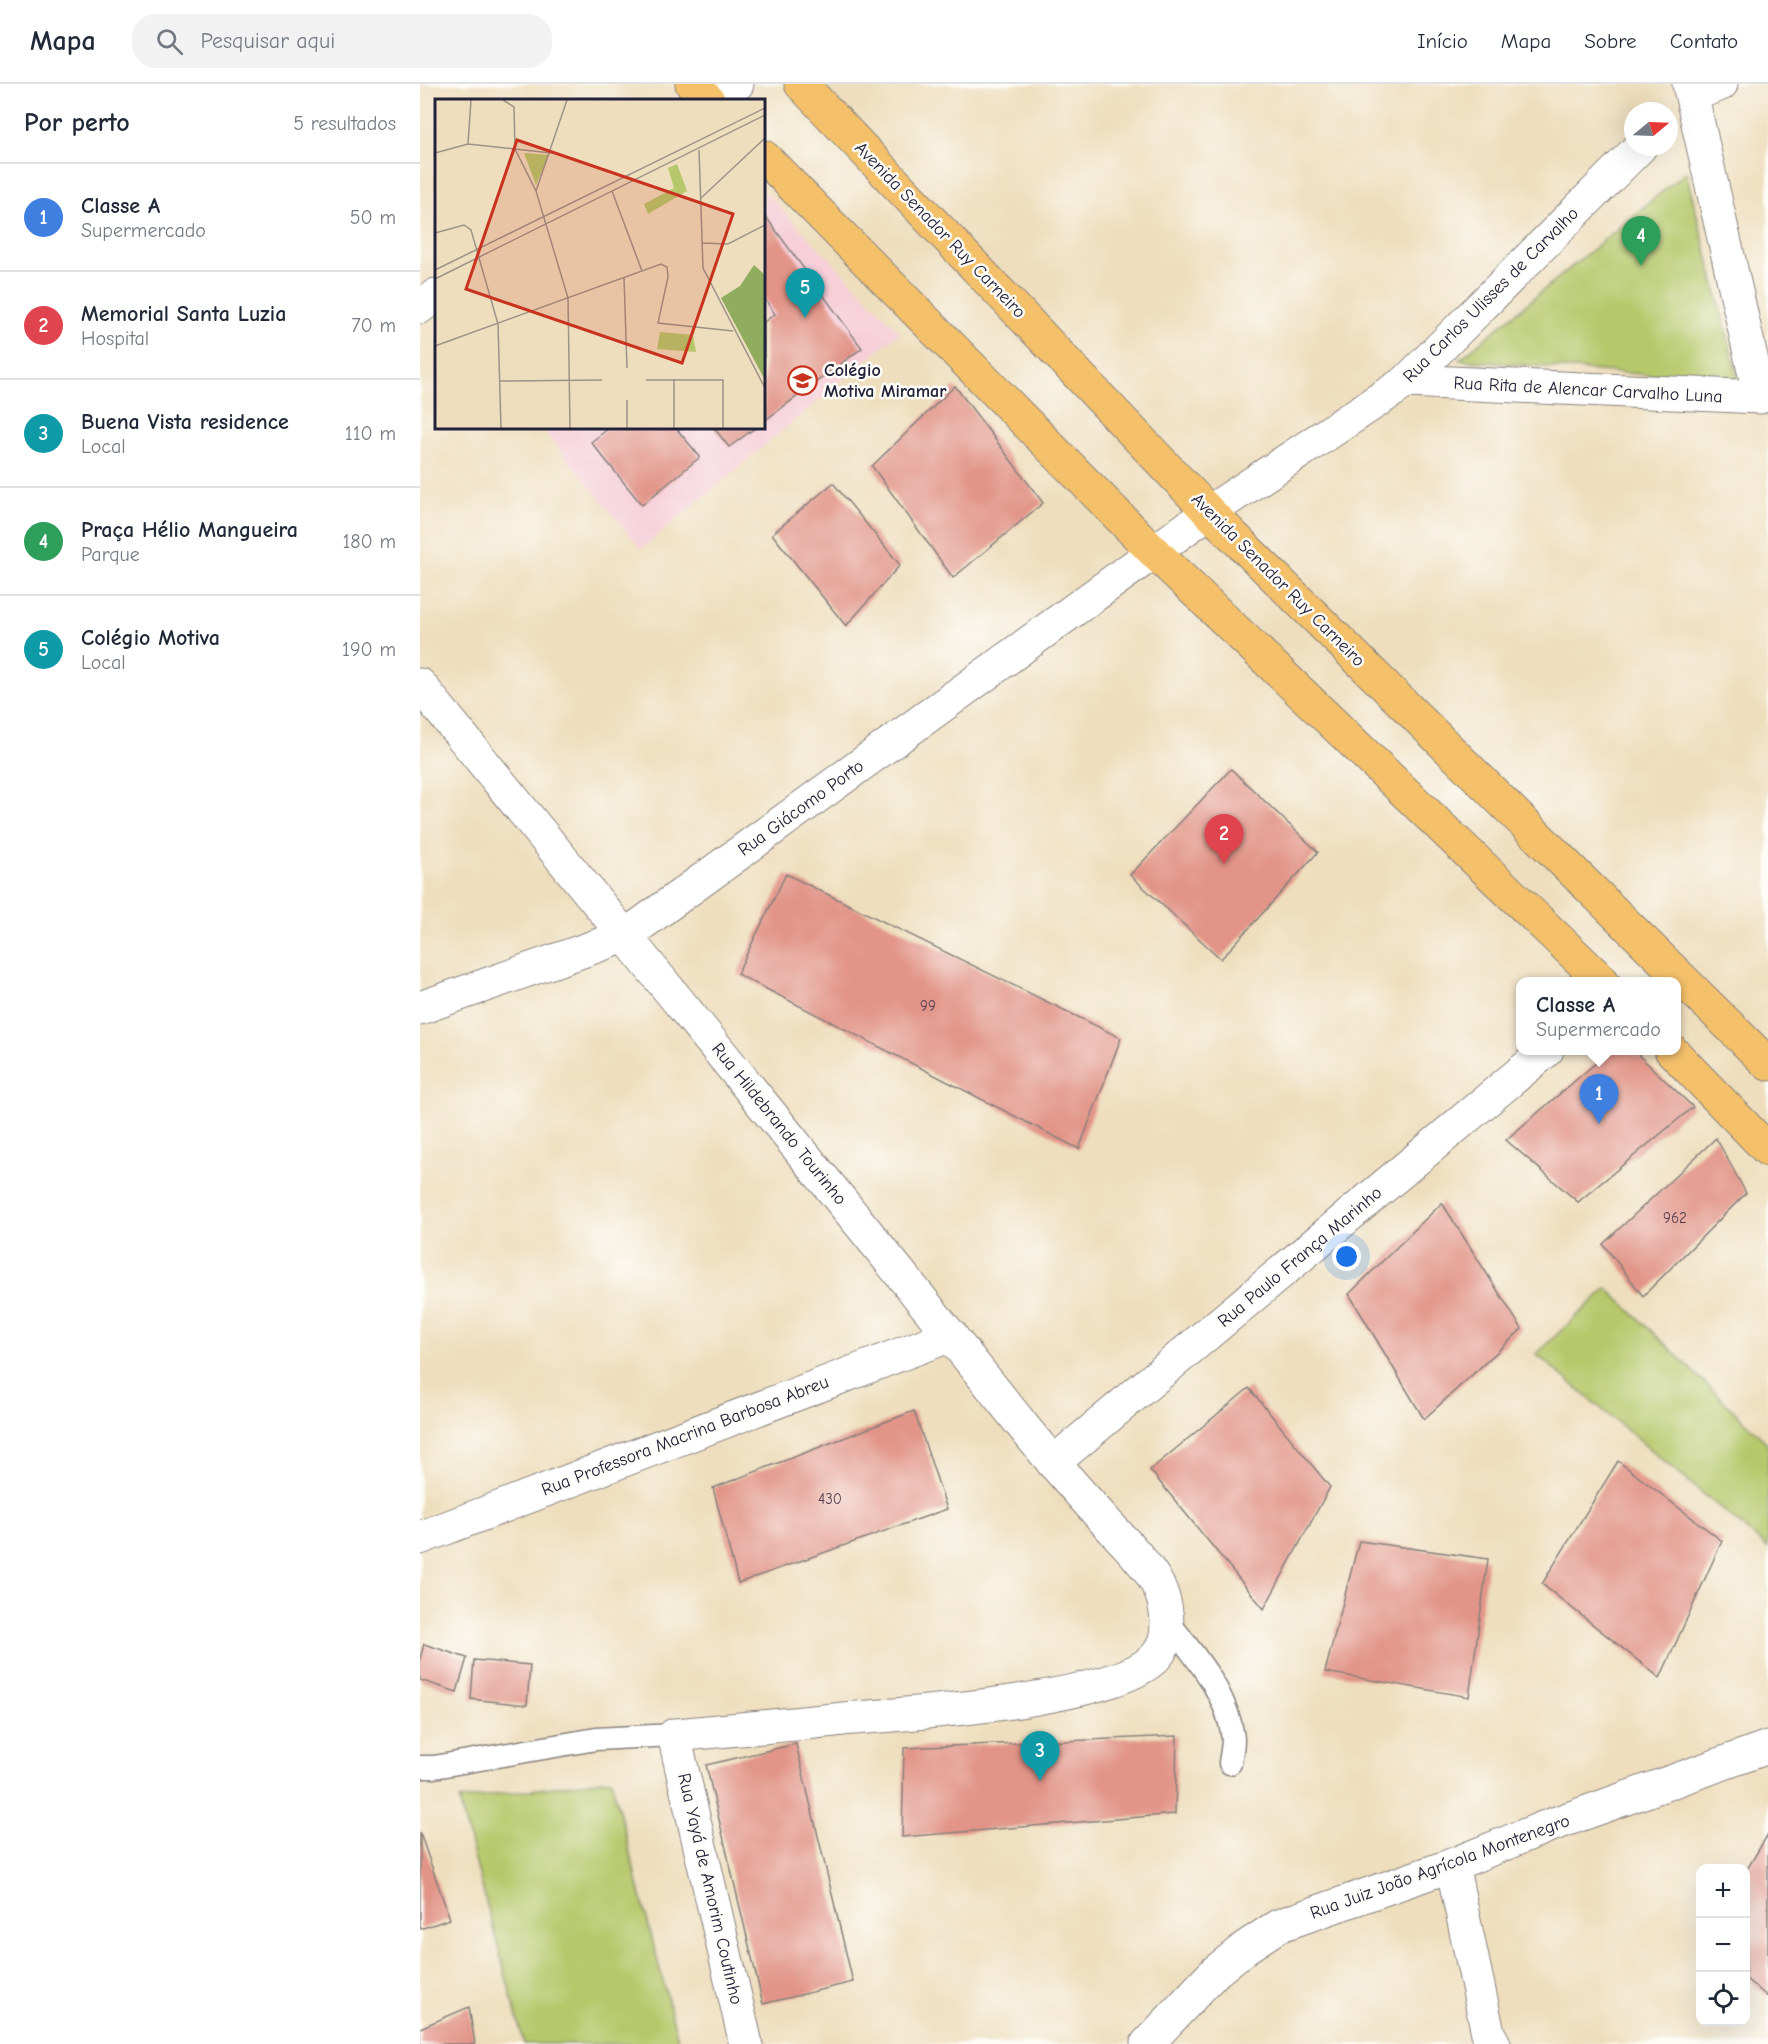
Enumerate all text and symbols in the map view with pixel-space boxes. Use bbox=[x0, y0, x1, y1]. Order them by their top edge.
search box bbox=[132, 14, 552, 68]
text: Mapa bbox=[30, 25, 96, 57]
icon: search bbox=[153, 25, 186, 58]
text: Pesquisar aqui bbox=[201, 28, 335, 54]
text: Início bbox=[1417, 29, 1468, 53]
text: Mapa bbox=[1501, 29, 1551, 53]
text: Sobre bbox=[1584, 29, 1637, 53]
text: Contato bbox=[1670, 29, 1738, 53]
inset map bbox=[435, 99, 765, 429]
north arrow bbox=[1624, 102, 1678, 156]
text: Por perto bbox=[24, 108, 130, 138]
text: 5 resultados bbox=[293, 112, 396, 135]
street label: Avenida Senador Ruy Carneiro bbox=[850, 138, 1030, 322]
text: Classe A bbox=[81, 193, 160, 219]
street label: Rua Carlos Ulisses de Carvalho bbox=[1399, 203, 1583, 387]
text: 1 bbox=[40, 206, 47, 229]
text: 50 m bbox=[350, 206, 396, 229]
pin: 4 bbox=[1622, 216, 1660, 266]
text: Supermercado bbox=[81, 219, 206, 242]
pin: 5 bbox=[786, 268, 824, 318]
text: Memorial Santa Luzia bbox=[81, 301, 286, 327]
text: 2 bbox=[39, 314, 48, 337]
text: 70 m bbox=[351, 314, 396, 337]
text: Hospital bbox=[81, 327, 149, 350]
place label: Colégio Motiva Miramar bbox=[824, 360, 947, 402]
school or university icon: Colégio Motiva Miramar bbox=[787, 364, 819, 396]
street label: Rua Rita de Alencar Carvalho Luna bbox=[1453, 372, 1723, 408]
text: Buena Vista residence bbox=[81, 409, 289, 435]
text: 3 bbox=[39, 422, 48, 445]
text: 110 m bbox=[345, 422, 396, 445]
text: Local bbox=[81, 435, 126, 458]
street label: Avenida Senador Ruy Carneiro bbox=[1187, 489, 1369, 671]
text: Praça Hélio Mangueira bbox=[81, 517, 298, 543]
text: 4 bbox=[39, 530, 48, 553]
text: 180 m bbox=[342, 530, 396, 553]
text: Parque bbox=[81, 543, 140, 566]
text: Colégio Motiva bbox=[81, 625, 220, 651]
text: 5 bbox=[38, 638, 49, 661]
text: 190 m bbox=[342, 638, 396, 661]
text: Local bbox=[81, 651, 126, 674]
street label: Rua Giácomo Porto bbox=[734, 755, 868, 861]
pin: 2 bbox=[1204, 814, 1244, 864]
popup bbox=[1516, 977, 1681, 1055]
text: Classe A bbox=[1536, 992, 1615, 1018]
house number: 99 bbox=[920, 997, 936, 1015]
text: Supermercado bbox=[1536, 1018, 1661, 1041]
street label: Rua Hildebrando Tourinho bbox=[707, 1039, 851, 1209]
pin: 1 bbox=[1580, 1074, 1618, 1124]
street label: Rua Paulo França Marinho bbox=[1214, 1182, 1386, 1332]
house number: 962 bbox=[1663, 1209, 1687, 1227]
your location bbox=[1332, 1242, 1361, 1271]
street label: Rua Professora Macrina Barbosa Abreu bbox=[538, 1371, 832, 1501]
house number: 430 bbox=[818, 1490, 842, 1508]
pin: 3 bbox=[1020, 1732, 1060, 1781]
street label: Rua Yayá de Amorim Coutinho bbox=[673, 1771, 747, 2007]
street label: Rua Juiz João Agrícola Montenegro bbox=[1307, 1810, 1573, 1924]
map controls bbox=[1696, 1864, 1750, 2026]
button: + bbox=[1696, 1864, 1750, 1918]
button: − bbox=[1696, 1918, 1750, 1972]
button: locate bbox=[1696, 1972, 1750, 2026]

